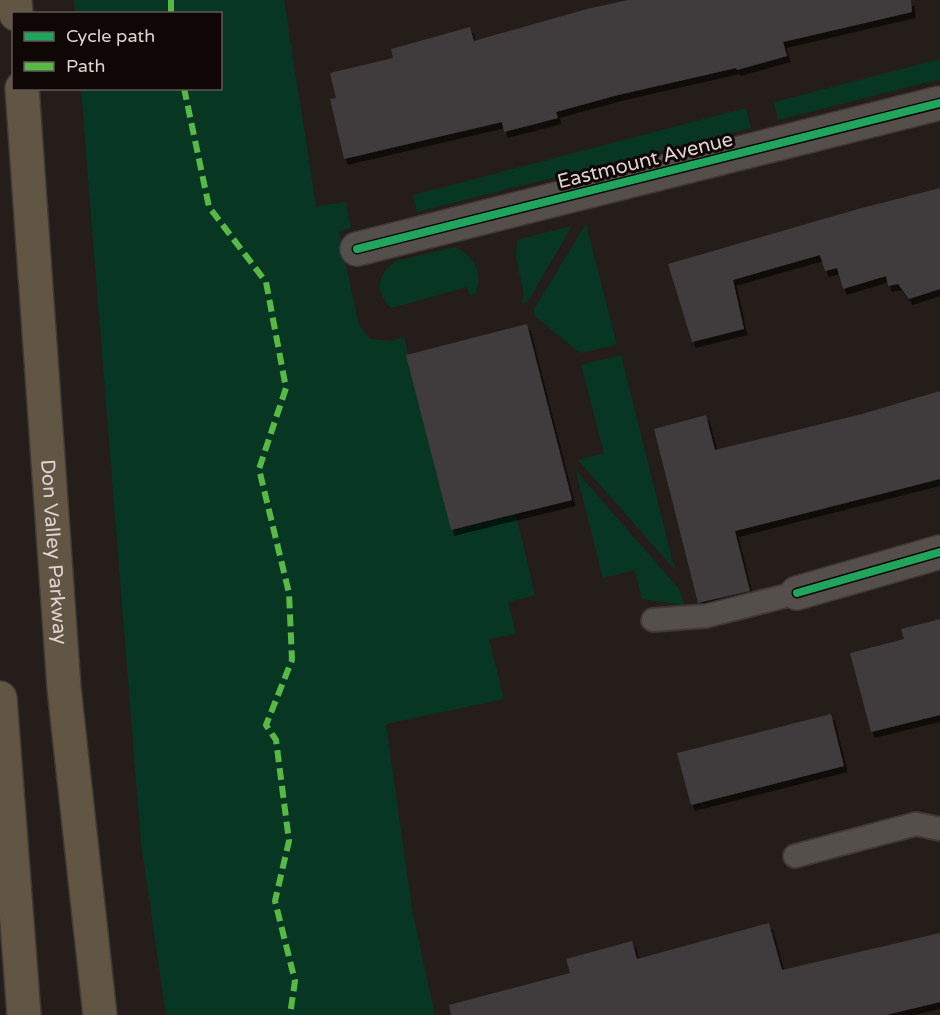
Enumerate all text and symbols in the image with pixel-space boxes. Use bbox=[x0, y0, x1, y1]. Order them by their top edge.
legend bbox=[12, 12, 222, 90]
text: Cycle path bbox=[66, 25, 155, 47]
text: Path bbox=[66, 55, 105, 77]
street label: Eastmount Avenue bbox=[555, 128, 736, 194]
street label: Don Valley Parkway bbox=[35, 458, 72, 646]

